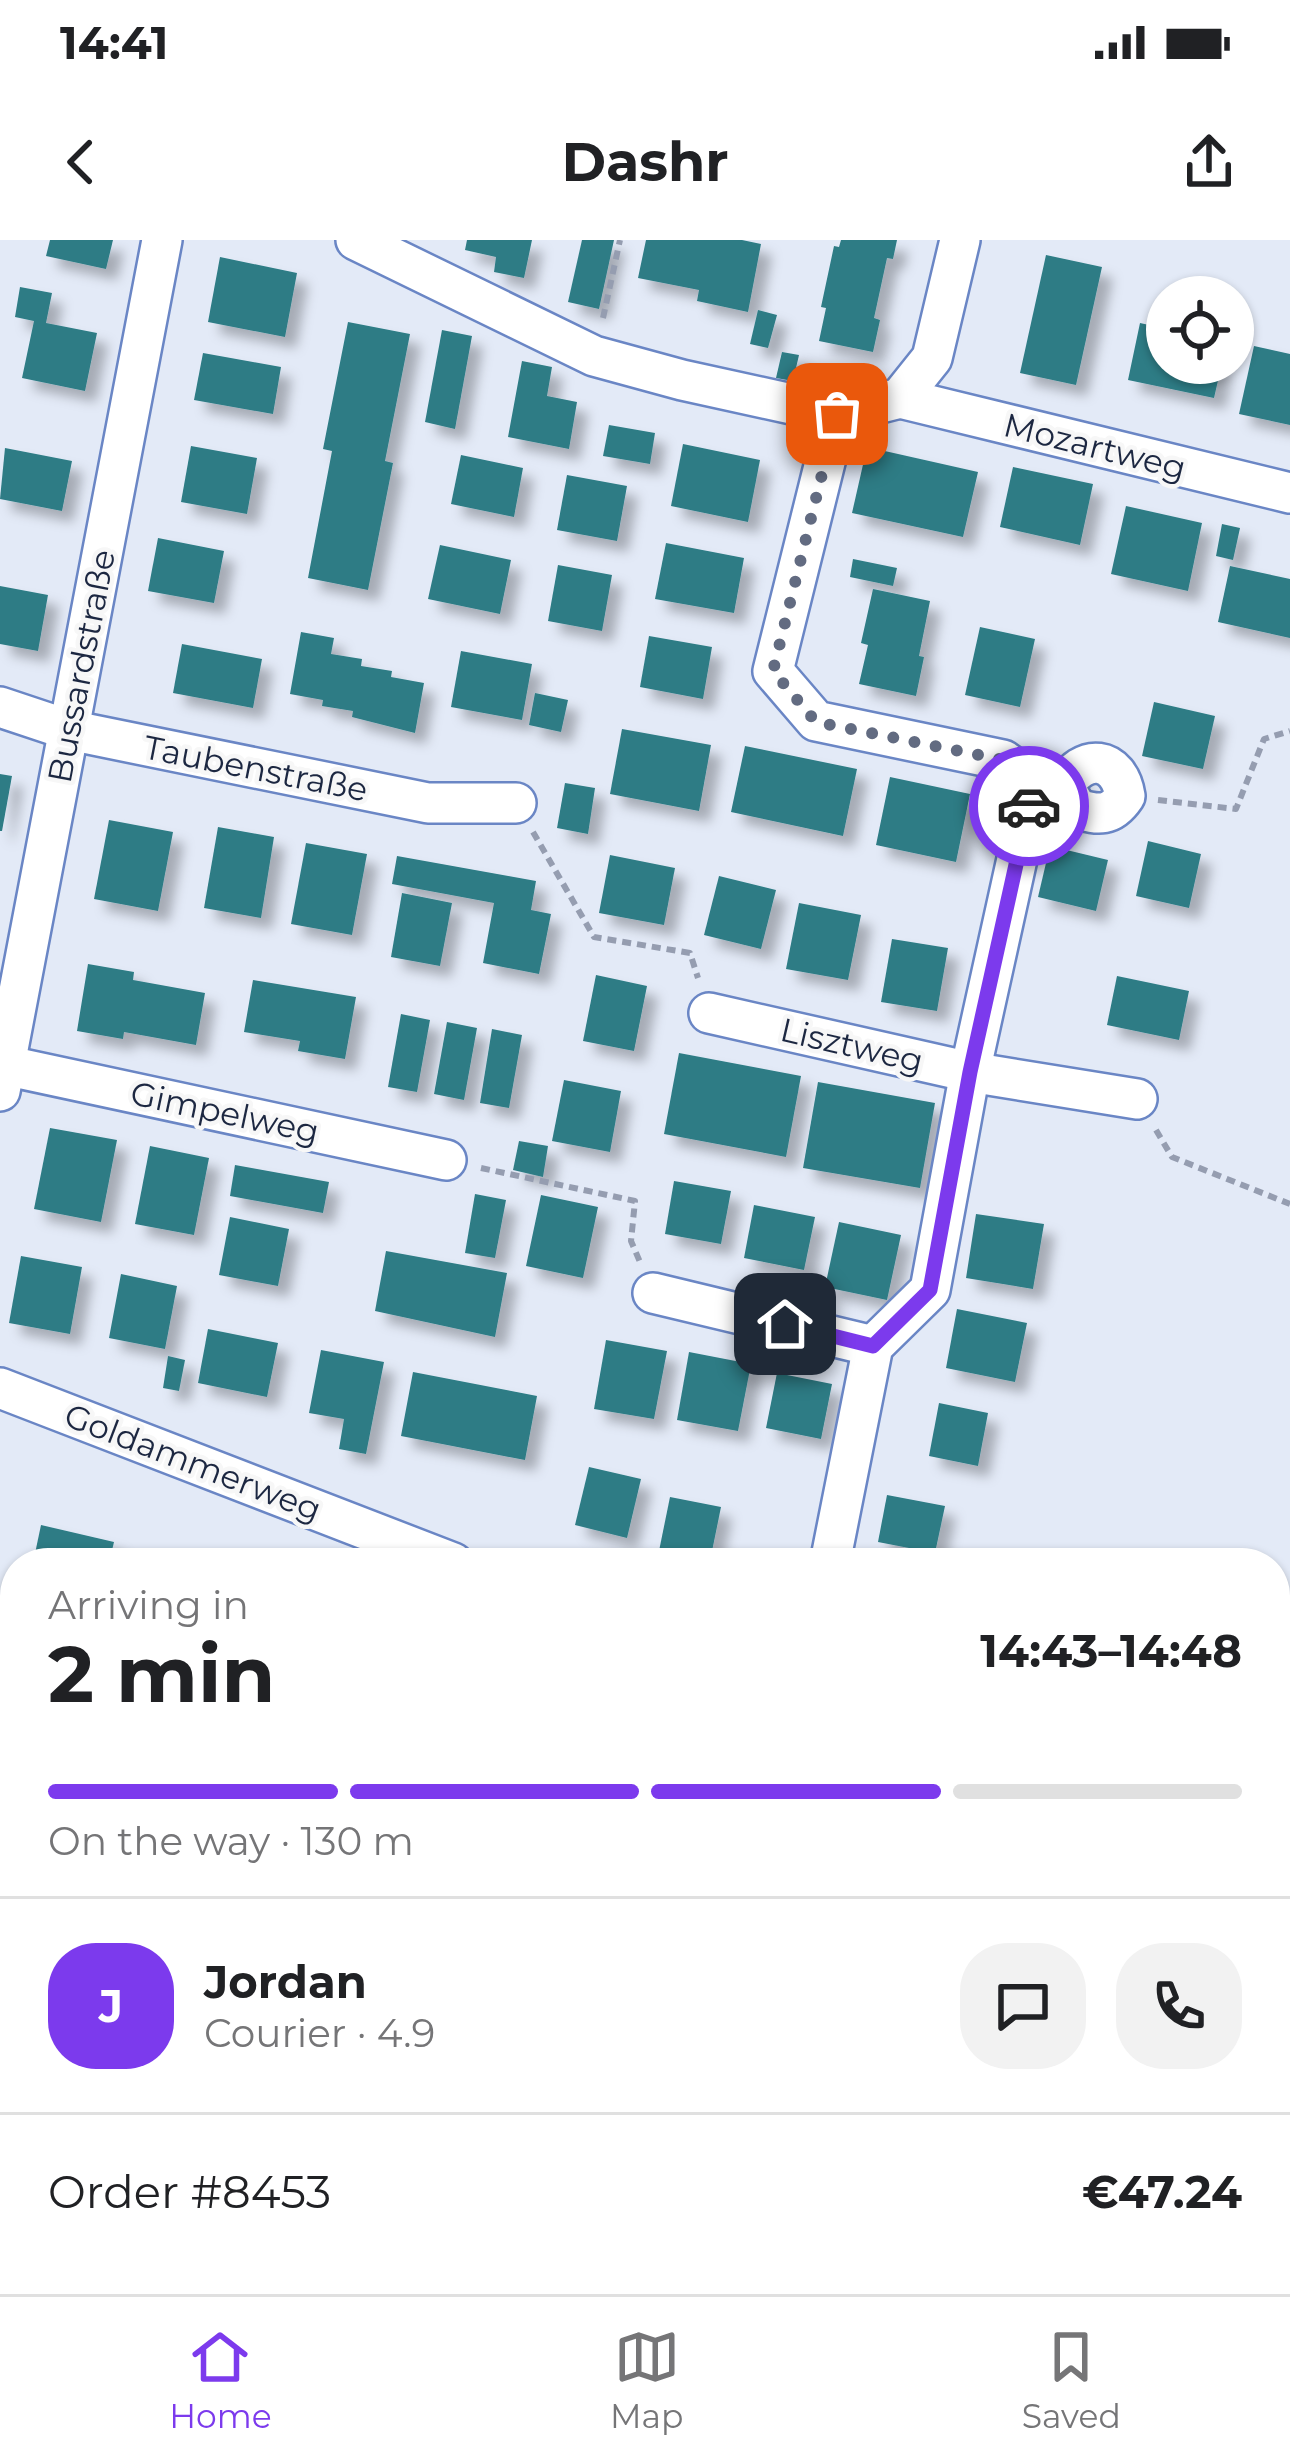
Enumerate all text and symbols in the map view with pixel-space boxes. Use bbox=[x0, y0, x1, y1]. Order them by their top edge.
text: 14:41 bbox=[60, 15, 168, 70]
icon: back bbox=[48, 129, 114, 195]
text: Dashr bbox=[561, 129, 729, 195]
icon: share bbox=[1176, 129, 1242, 195]
map controls bbox=[1146, 276, 1254, 384]
button: locate bbox=[1146, 276, 1254, 384]
pin bbox=[786, 363, 888, 465]
icon: bag bbox=[804, 381, 870, 447]
street label: Mozartweg bbox=[1000, 404, 1190, 488]
street label: Bussardstraße bbox=[39, 546, 123, 786]
street label: Taubenstraße bbox=[141, 727, 371, 809]
courier bbox=[969, 746, 1089, 866]
icon: car bbox=[996, 773, 1062, 839]
street label: Lisztweg bbox=[777, 1009, 927, 1081]
street label: Gimpelweg bbox=[127, 1073, 323, 1151]
pin bbox=[734, 1273, 836, 1375]
icon: home bbox=[752, 1291, 818, 1357]
street label: Goldammerweg bbox=[59, 1395, 327, 1529]
text: Arriving in bbox=[48, 1581, 249, 1629]
text: 14:43–14:48 bbox=[980, 1623, 1242, 1678]
text: 2 min bbox=[48, 1626, 275, 1722]
text: On the way · 130 m bbox=[48, 1817, 414, 1865]
button: chat bbox=[960, 1943, 1086, 2069]
button: phone bbox=[1116, 1943, 1242, 2069]
text: Jordan bbox=[204, 1954, 367, 2009]
text: J bbox=[99, 1978, 123, 2033]
text: Courier · 4.9 bbox=[204, 2009, 435, 2057]
text: Order #8453 bbox=[48, 2164, 331, 2219]
text: €47.24 bbox=[1082, 2164, 1242, 2219]
tab: Home bbox=[169, 2324, 272, 2436]
tab: Map bbox=[610, 2324, 683, 2436]
tab: Saved bbox=[1022, 2324, 1121, 2436]

